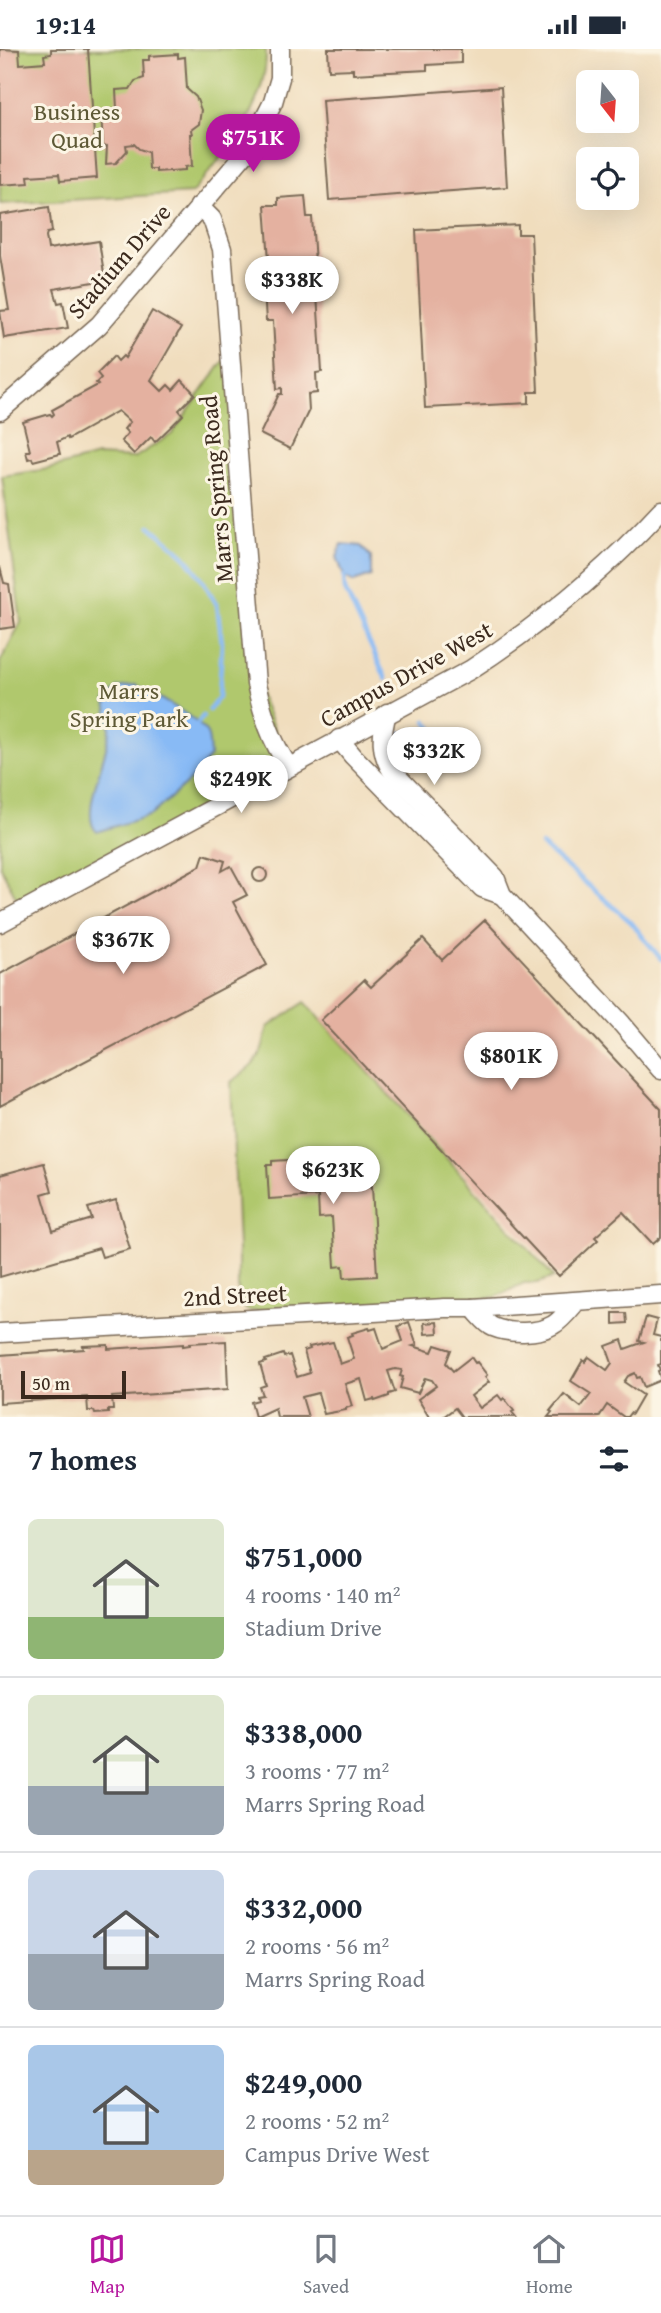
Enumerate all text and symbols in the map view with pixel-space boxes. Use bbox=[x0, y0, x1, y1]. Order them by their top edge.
text: 19:14 bbox=[35, 5, 96, 44]
north arrow bbox=[576, 70, 639, 133]
map controls bbox=[576, 70, 639, 210]
park label: Business Quad bbox=[34, 94, 120, 157]
pin: $751K bbox=[204, 115, 302, 174]
text: $751K bbox=[222, 120, 284, 153]
button: locate bbox=[576, 147, 639, 210]
street label: Stadium Drive bbox=[59, 196, 179, 326]
pin: $338K bbox=[243, 257, 341, 316]
text: $338K bbox=[261, 262, 323, 295]
street label: Marrs Spring Road bbox=[190, 394, 242, 584]
street label: Campus Drive West bbox=[313, 612, 499, 736]
park label: Marrs Spring Park bbox=[70, 673, 189, 736]
pin: $332K bbox=[385, 727, 483, 787]
text: $332K bbox=[403, 733, 465, 766]
pin: $249K bbox=[192, 755, 290, 815]
text: $249K bbox=[210, 761, 272, 794]
pin: $367K bbox=[74, 916, 172, 976]
text: $367K bbox=[92, 922, 154, 955]
pin: $801K bbox=[462, 1033, 560, 1092]
text: $801K bbox=[480, 1038, 542, 1071]
pin: $623K bbox=[284, 1147, 382, 1206]
text: $623K bbox=[302, 1152, 364, 1185]
street label: 2nd Street bbox=[182, 1275, 288, 1315]
scale bar bbox=[21, 1368, 126, 1400]
text: 50 m bbox=[32, 1369, 70, 1397]
text: 7 homes bbox=[28, 1437, 137, 1481]
icon: filters bbox=[595, 1440, 633, 1478]
text: $751,000 bbox=[245, 1534, 362, 1578]
icon: home bbox=[84, 1547, 168, 1631]
text: 4 rooms · 140 m² bbox=[245, 1578, 400, 1611]
text: Stadium Drive bbox=[245, 1611, 382, 1644]
text: $338,000 bbox=[245, 1710, 362, 1754]
icon: home bbox=[84, 1723, 168, 1807]
text: 3 rooms · 77 m² bbox=[245, 1754, 389, 1787]
text: Marrs Spring Road bbox=[245, 1787, 425, 1820]
text: $332,000 bbox=[245, 1885, 362, 1929]
icon: home bbox=[84, 1898, 168, 1982]
text: 2 rooms · 56 m² bbox=[245, 1929, 389, 1962]
text: Marrs Spring Road bbox=[245, 1962, 425, 1995]
text: $249,000 bbox=[245, 2060, 362, 2104]
icon: home bbox=[84, 2073, 168, 2157]
text: 2 rooms · 52 m² bbox=[245, 2104, 389, 2137]
text: Campus Drive West bbox=[245, 2137, 430, 2170]
tab: Map bbox=[88, 2230, 126, 2300]
tab: Saved bbox=[303, 2230, 349, 2300]
tab: Home bbox=[526, 2230, 573, 2300]

